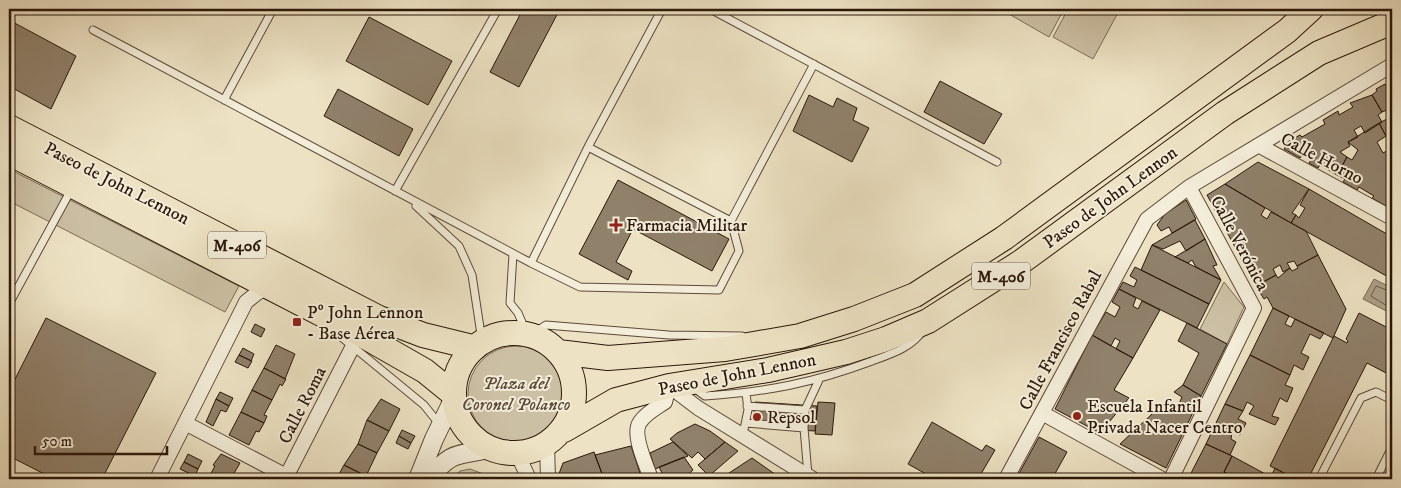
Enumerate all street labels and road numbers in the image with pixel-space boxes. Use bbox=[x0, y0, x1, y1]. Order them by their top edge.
street label: Calle Horno bbox=[1277, 128, 1367, 190]
street label: Paseo de John Lennon bbox=[40, 138, 193, 230]
street label: Paseo de John Lennon bbox=[1039, 142, 1182, 254]
street label: Calle Verónica bbox=[1205, 192, 1274, 295]
road number: M-406 bbox=[208, 232, 266, 258]
road number: M-406 bbox=[972, 262, 1030, 290]
street label: Calle Francisco Rabal bbox=[1015, 266, 1107, 414]
street label: Paseo de John Lennon bbox=[657, 349, 818, 401]
street label: Calle Roma bbox=[274, 363, 332, 448]

